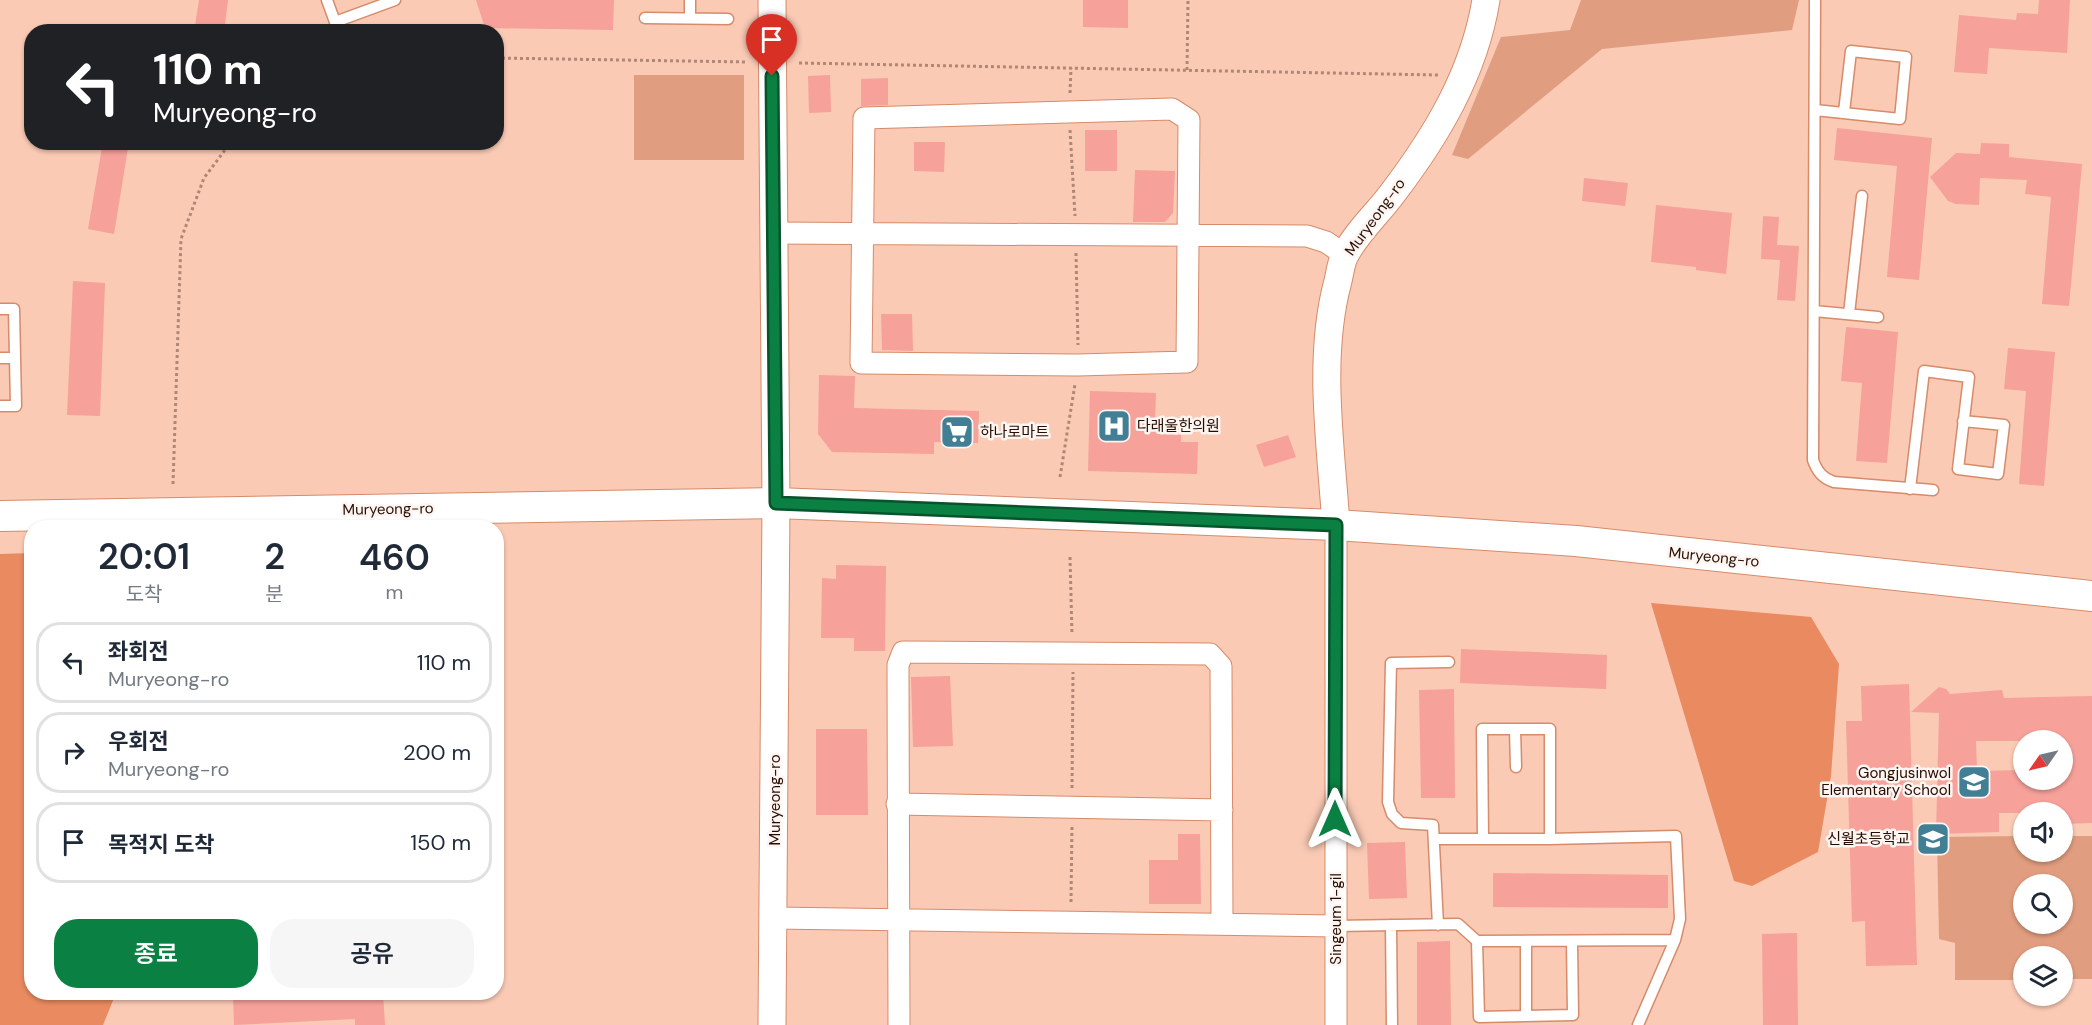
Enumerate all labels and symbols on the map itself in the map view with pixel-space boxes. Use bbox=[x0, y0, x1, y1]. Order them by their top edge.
pin bbox=[746, 14, 797, 76]
street label: Muryeong-ro bbox=[1340, 174, 1410, 260]
hospital icon: 다래울한의원 bbox=[1096, 408, 1132, 444]
supermarket icon: 하나로마트 bbox=[939, 414, 975, 450]
place label: 다래울한의원 bbox=[1137, 416, 1220, 436]
place label: 하나로마트 bbox=[980, 422, 1049, 442]
street label: Muryeong-ro bbox=[342, 498, 434, 520]
street label: Muryeong-ro bbox=[1668, 542, 1760, 572]
north arrow bbox=[2013, 730, 2073, 790]
street label: Muryeong-ro bbox=[765, 754, 785, 846]
place label: Gongjusinwol Elementary School bbox=[1821, 763, 1951, 800]
school or university icon: Gongjusinwol Elementary School bbox=[1956, 764, 1992, 800]
position arrow bbox=[1303, 787, 1367, 851]
school or university icon: 신월초등학교 bbox=[1915, 821, 1951, 857]
place label: 신월초등학교 bbox=[1827, 829, 1910, 849]
street label: Singeum 1-gil bbox=[1326, 873, 1346, 965]

